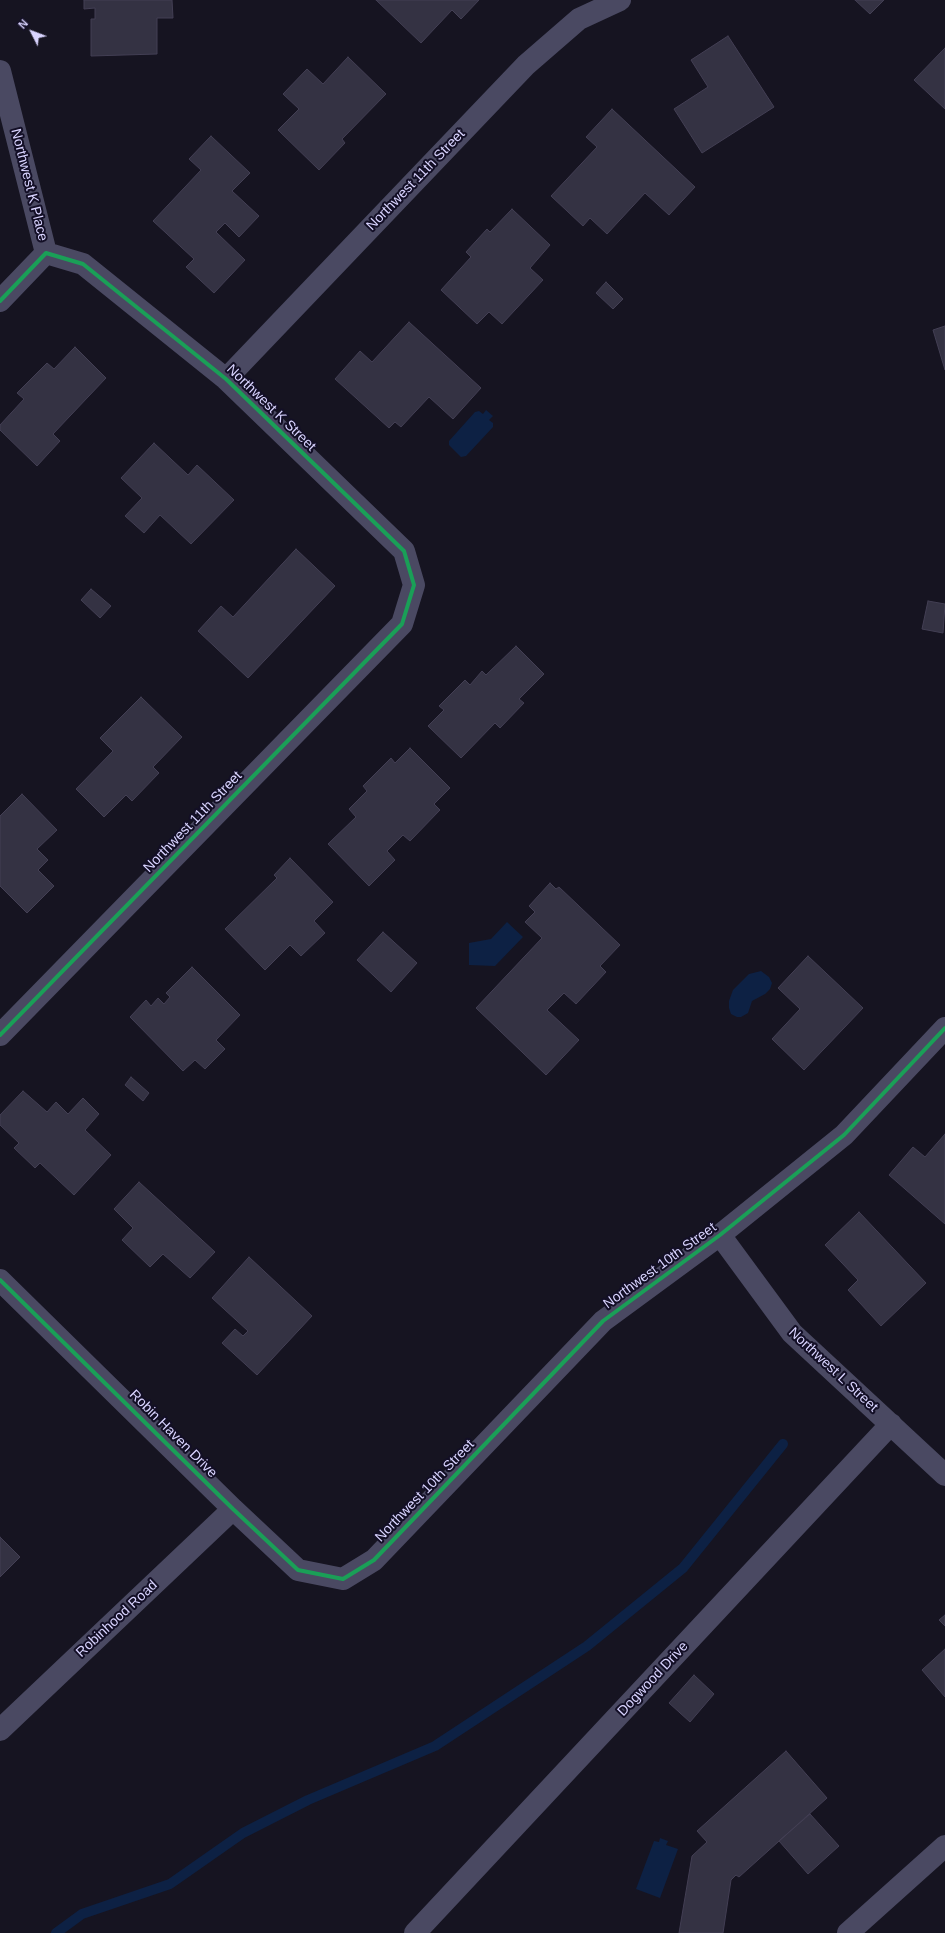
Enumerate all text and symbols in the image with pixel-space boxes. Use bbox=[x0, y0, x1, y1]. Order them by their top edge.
north arrow bbox=[12, 12, 52, 52]
text: N bbox=[16, 17, 30, 31]
street label: Northwest 11th Street bbox=[363, 126, 469, 234]
street label: Northwest K Place bbox=[7, 127, 51, 243]
street label: Northwest K Street bbox=[223, 361, 319, 455]
street label: Northwest 11th Street bbox=[140, 768, 246, 876]
street label: Northwest 10th Street bbox=[600, 1219, 720, 1313]
street label: Northwest L Street bbox=[785, 1324, 881, 1416]
street label: Robin Haven Drive bbox=[126, 1387, 220, 1481]
street label: Northwest 10th Street bbox=[372, 1436, 478, 1546]
street label: Robinhood Road bbox=[73, 1577, 161, 1661]
street label: Dogwood Drive bbox=[614, 1638, 692, 1720]

